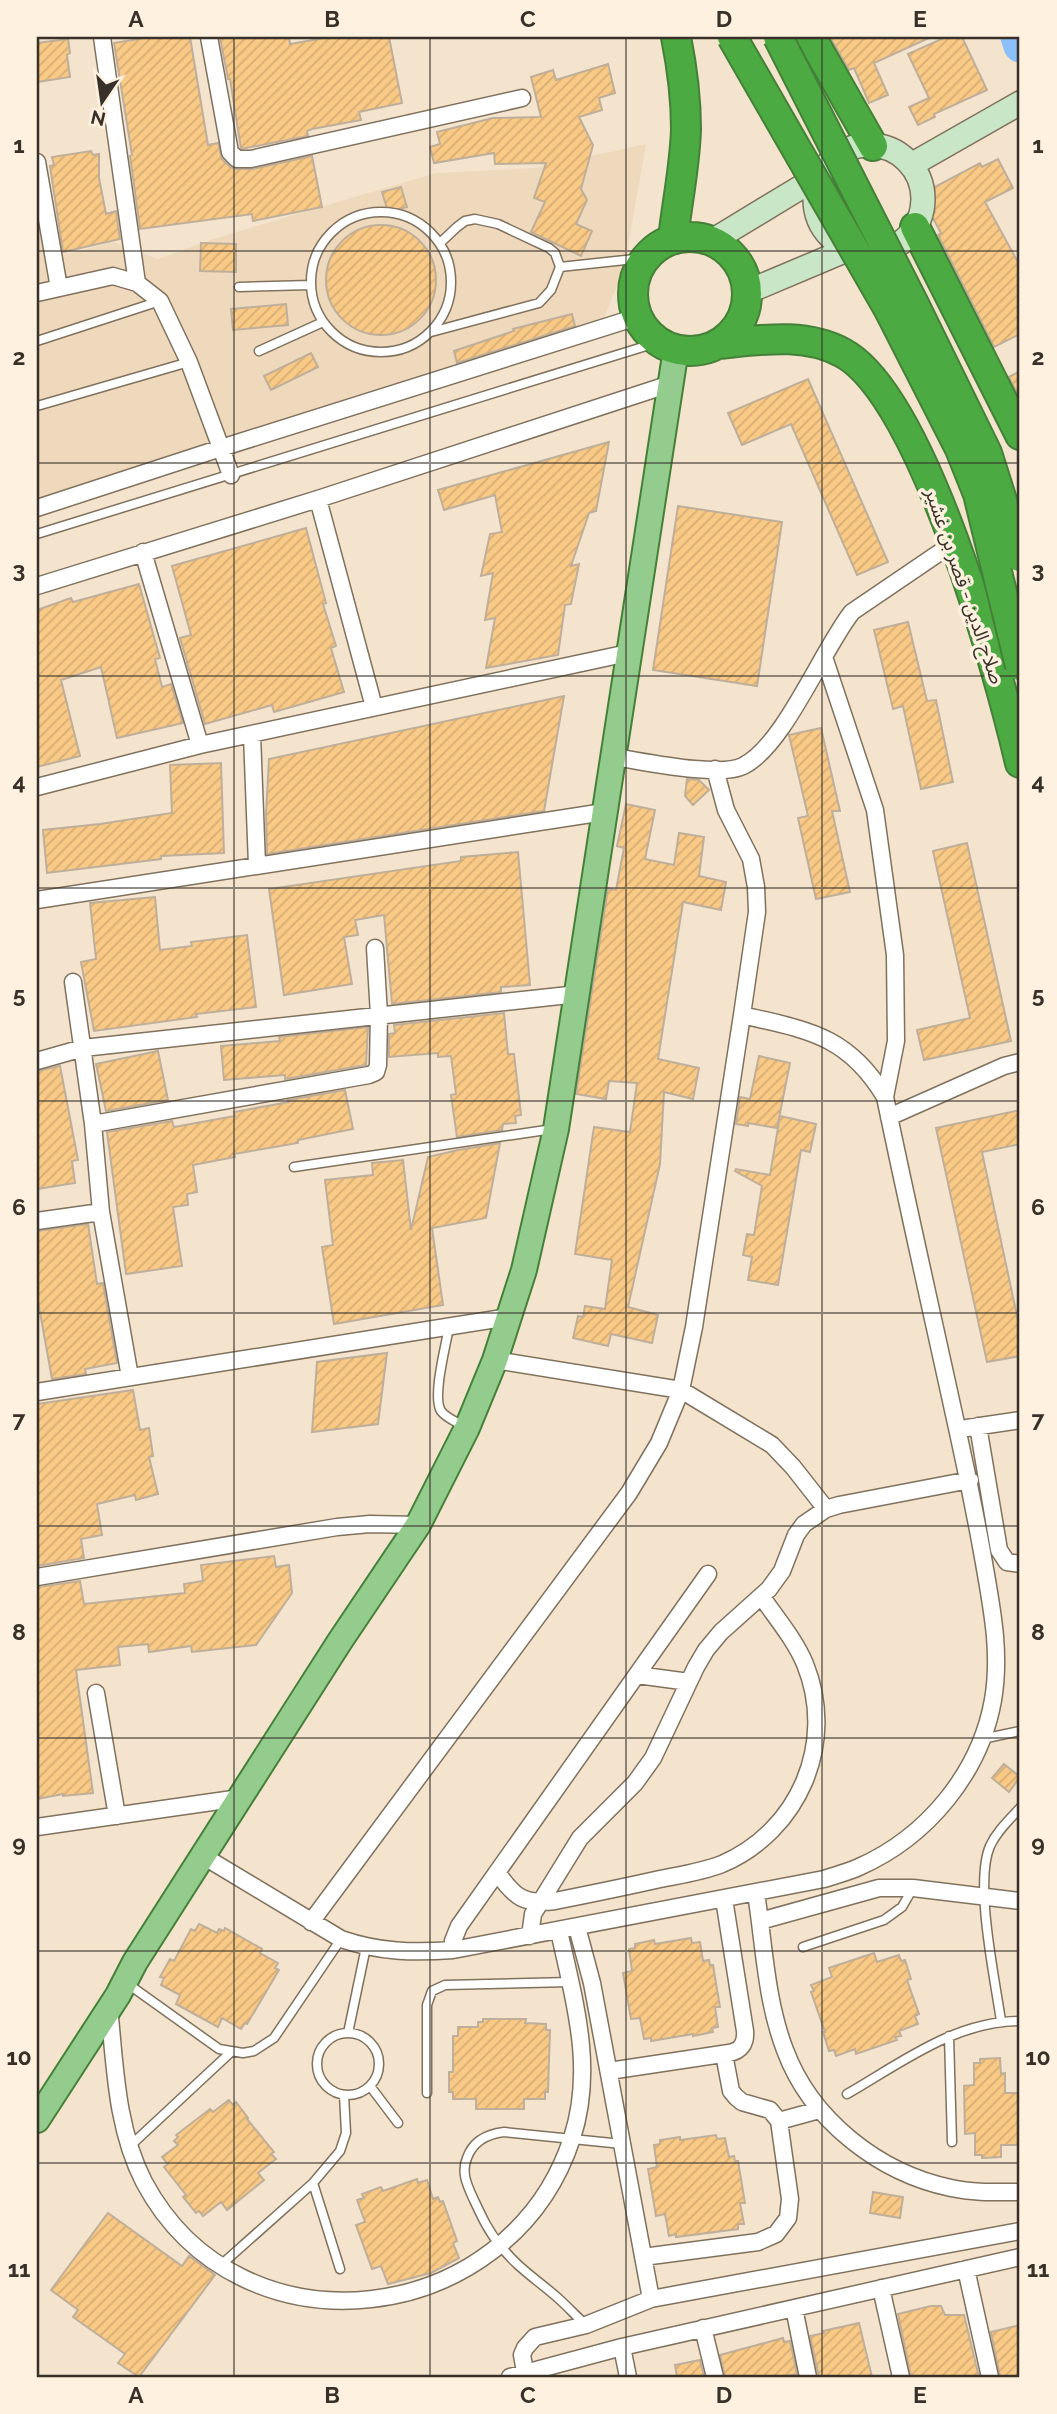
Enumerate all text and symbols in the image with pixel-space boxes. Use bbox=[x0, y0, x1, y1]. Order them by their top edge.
text: A bbox=[128, 5, 144, 32]
text: B bbox=[324, 5, 340, 32]
text: C bbox=[520, 5, 536, 32]
text: D bbox=[716, 5, 732, 32]
text: E bbox=[913, 5, 927, 32]
north arrow bbox=[66, 66, 136, 136]
text: N bbox=[89, 106, 108, 131]
text: 1 bbox=[13, 131, 25, 158]
text: 1 bbox=[1032, 131, 1044, 158]
text: 2 bbox=[13, 343, 25, 370]
text: 2 bbox=[1032, 343, 1044, 370]
street label: صلاح الدين - قصر بن غشير bbox=[918, 484, 1009, 688]
text: 3 bbox=[13, 556, 25, 583]
text: 3 bbox=[1032, 556, 1044, 583]
text: 4 bbox=[12, 768, 26, 795]
text: 4 bbox=[1031, 768, 1045, 795]
text: 5 bbox=[13, 981, 26, 1008]
text: 5 bbox=[1032, 981, 1045, 1008]
text: 6 bbox=[12, 1193, 26, 1220]
text: 6 bbox=[1031, 1193, 1045, 1220]
text: 7 bbox=[13, 1405, 26, 1432]
text: 7 bbox=[1032, 1405, 1045, 1432]
text: 8 bbox=[12, 1618, 26, 1645]
text: 8 bbox=[1031, 1618, 1045, 1645]
text: 9 bbox=[12, 1830, 26, 1857]
text: 9 bbox=[1031, 1830, 1045, 1857]
text: 10 bbox=[6, 2043, 32, 2070]
text: 10 bbox=[1025, 2043, 1051, 2070]
text: 11 bbox=[8, 2255, 30, 2282]
text: 11 bbox=[1027, 2255, 1049, 2282]
text: A bbox=[128, 2381, 144, 2408]
text: B bbox=[324, 2381, 340, 2408]
text: C bbox=[520, 2381, 536, 2408]
text: D bbox=[716, 2381, 732, 2408]
text: E bbox=[913, 2381, 927, 2408]

